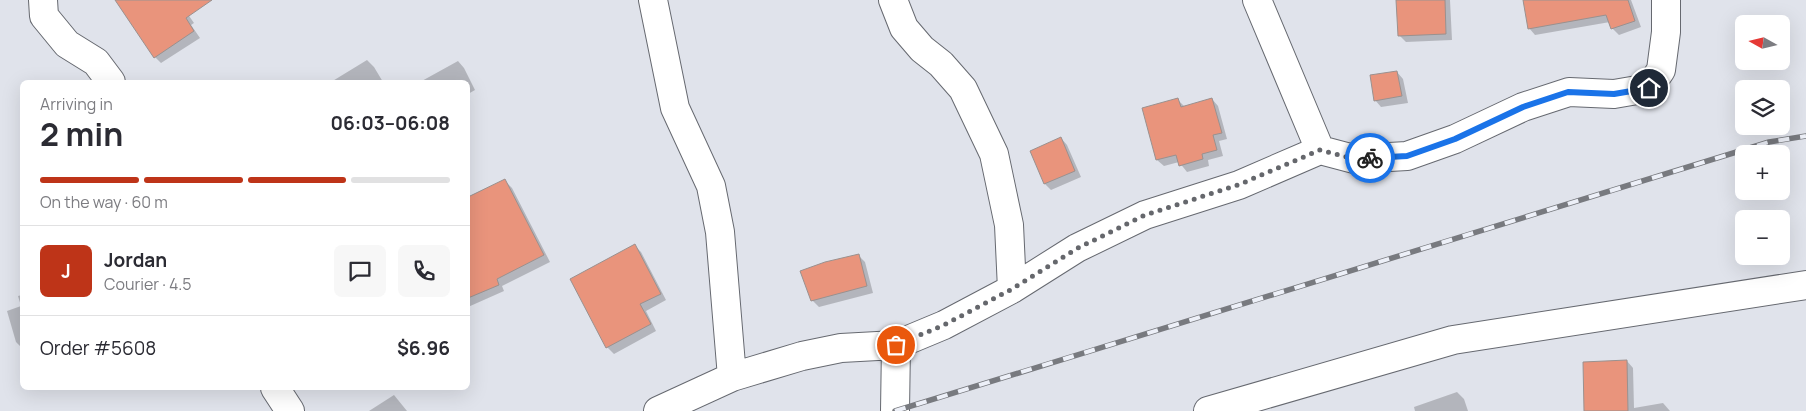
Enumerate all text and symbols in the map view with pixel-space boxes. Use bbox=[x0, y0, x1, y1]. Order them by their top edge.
north arrow bbox=[1735, 15, 1790, 70]
map controls bbox=[1735, 15, 1790, 265]
pin bbox=[1628, 67, 1670, 109]
icon: home bbox=[1635, 74, 1663, 102]
button: layers bbox=[1735, 80, 1790, 135]
text: Arriving in bbox=[40, 93, 113, 115]
text: 06:03–06:08 bbox=[330, 110, 450, 136]
text: 2 min bbox=[40, 112, 123, 156]
courier bbox=[1345, 133, 1395, 183]
icon: bike bbox=[1356, 144, 1384, 172]
button: + bbox=[1735, 145, 1790, 200]
text: On the way · 60 m bbox=[40, 191, 168, 213]
button: − bbox=[1735, 210, 1790, 265]
button: chat bbox=[334, 245, 386, 297]
button: phone bbox=[398, 245, 450, 297]
text: Jordan bbox=[104, 247, 167, 273]
text: J bbox=[61, 258, 71, 284]
text: Courier · 4.5 bbox=[104, 273, 191, 295]
pin bbox=[875, 324, 917, 366]
icon: bag bbox=[882, 331, 910, 359]
text: Order #5608 bbox=[40, 335, 156, 361]
text: $6.96 bbox=[397, 335, 450, 361]

